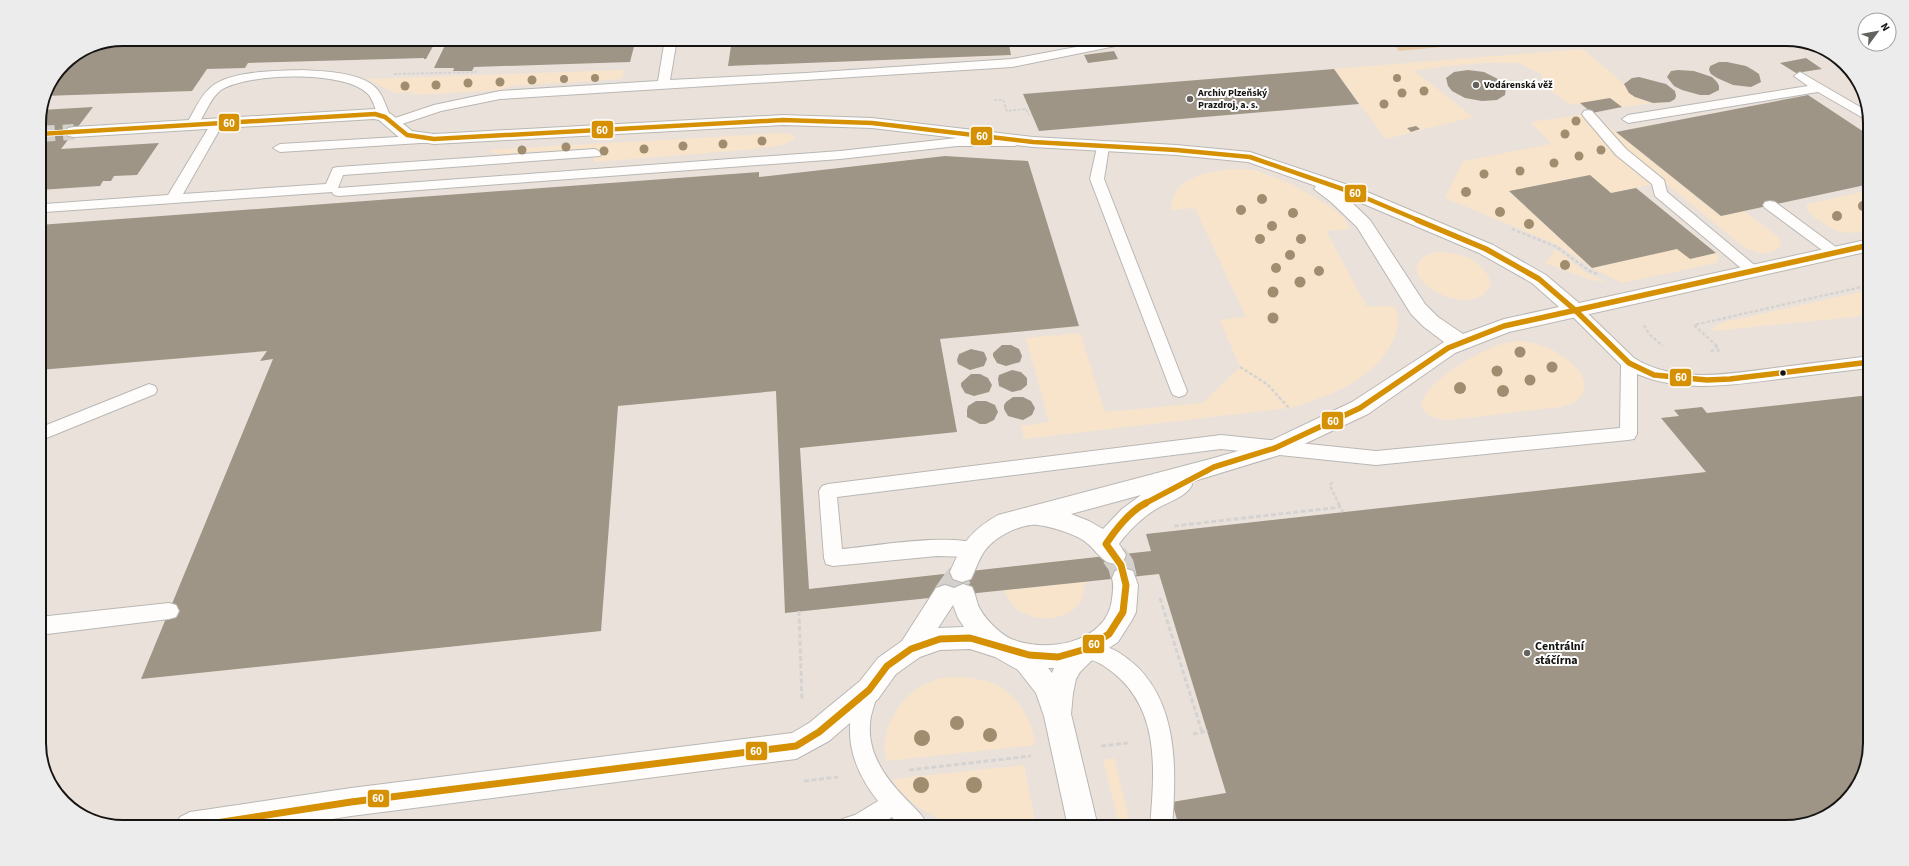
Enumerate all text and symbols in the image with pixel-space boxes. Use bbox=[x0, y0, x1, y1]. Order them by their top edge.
north arrow bbox=[1857, 12, 1897, 52]
text: N bbox=[1877, 20, 1893, 34]
place label: Vodárenská věž bbox=[1483, 78, 1553, 92]
marker: Vodárenská věž bbox=[1471, 80, 1481, 90]
place label: Archiv Plzeňský Prazdroj, a. s. bbox=[1197, 86, 1268, 112]
marker: Archiv Plzeňský Prazdroj, a. s. bbox=[1185, 94, 1195, 104]
line badge: 60 bbox=[218, 113, 240, 132]
text: 60 bbox=[223, 116, 235, 131]
line badge: 60 bbox=[591, 120, 614, 139]
text: 60 bbox=[596, 123, 608, 138]
line badge: 60 bbox=[970, 126, 993, 146]
text: 60 bbox=[976, 129, 988, 144]
line badge: 60 bbox=[1344, 184, 1367, 203]
text: 60 bbox=[1349, 186, 1361, 201]
line badge: 60 bbox=[1669, 368, 1692, 387]
unlabelled marker bbox=[1778, 368, 1788, 378]
text: 60 bbox=[1675, 370, 1687, 385]
line badge: 60 bbox=[1321, 411, 1344, 430]
text: 60 bbox=[1327, 414, 1339, 429]
line badge: 60 bbox=[1082, 634, 1105, 654]
text: 60 bbox=[1088, 637, 1100, 652]
place label: Centrální stáčírna bbox=[1535, 638, 1585, 669]
marker: Centrální stáčírna bbox=[1522, 648, 1532, 658]
line badge: 60 bbox=[745, 741, 768, 761]
text: 60 bbox=[750, 744, 762, 759]
line badge: 60 bbox=[367, 789, 390, 808]
text: 60 bbox=[372, 791, 384, 806]

